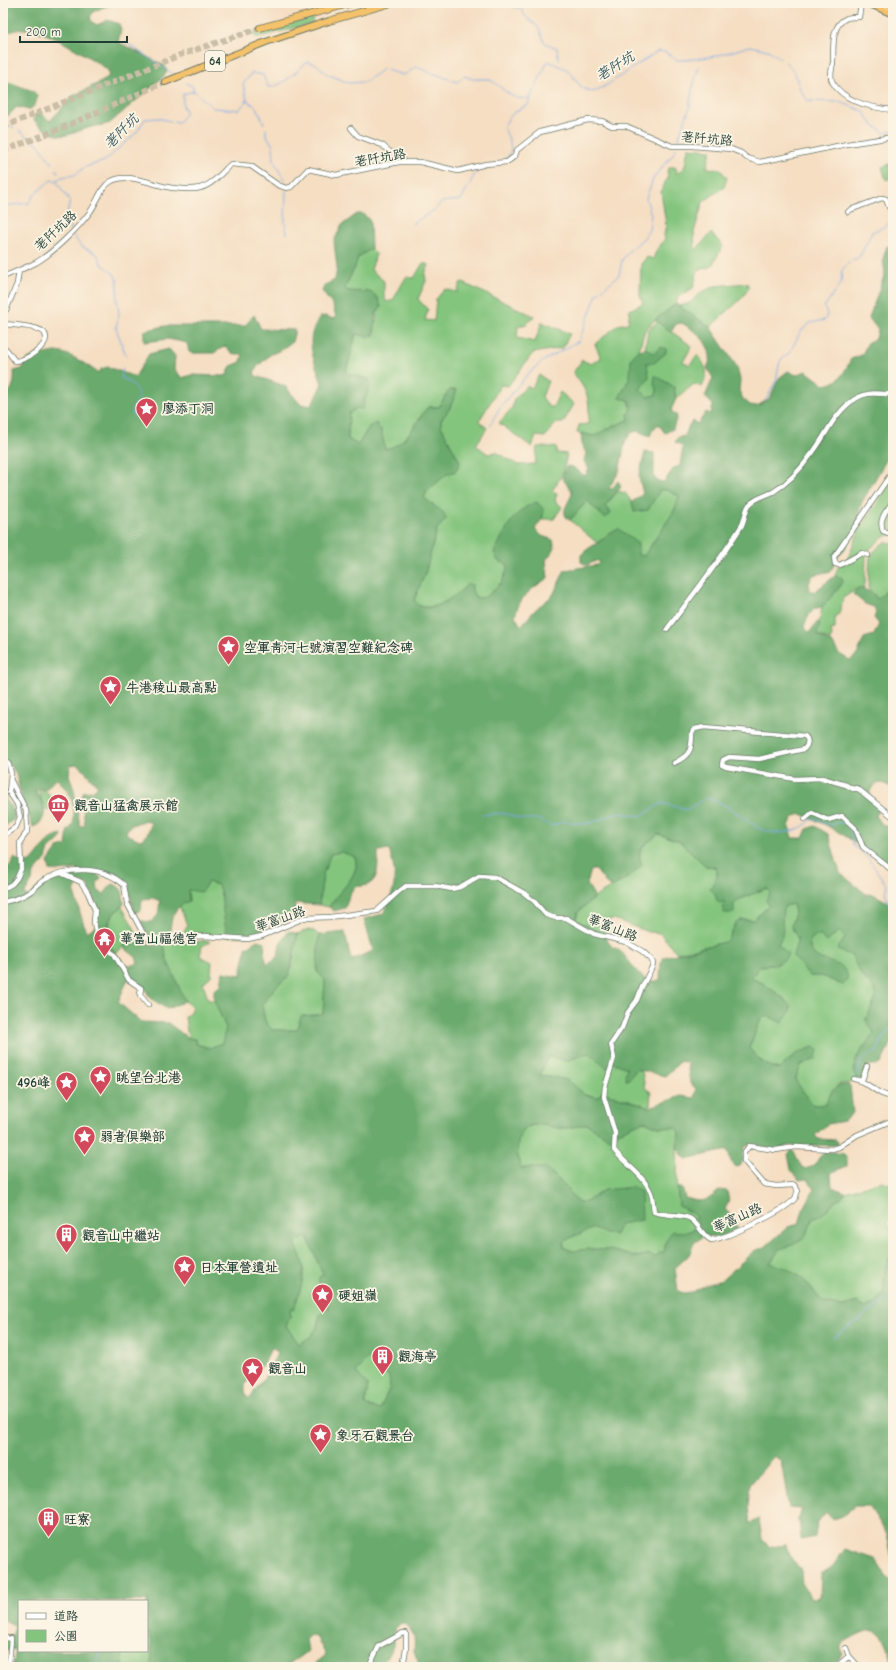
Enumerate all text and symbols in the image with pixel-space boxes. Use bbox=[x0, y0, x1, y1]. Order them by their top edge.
scale bar bbox=[20, 18, 127, 44]
text: 200 m bbox=[26, 25, 61, 39]
water label: 荖阡坑 bbox=[593, 47, 639, 85]
road number: 64 bbox=[205, 51, 225, 71]
water label: 荖阡坑 bbox=[100, 109, 144, 152]
street label: 荖阡坑路 bbox=[680, 129, 734, 148]
street label: 荖阡坑路 bbox=[353, 146, 407, 169]
street label: 荖阡坑路 bbox=[31, 207, 79, 254]
place icon: 廖添丁洞 bbox=[134, 395, 160, 428]
place label: 廖添丁洞 bbox=[162, 401, 214, 416]
place icon: 空軍青河七號演習空難紀念碑 bbox=[215, 634, 241, 667]
place label: 空軍青河七號演習空難紀念碑 bbox=[244, 640, 413, 655]
place icon: 牛港稜山最高點 bbox=[98, 674, 124, 707]
place label: 牛港稜山最高點 bbox=[126, 680, 217, 695]
museum icon: 觀音山猛禽展示館 bbox=[45, 792, 71, 825]
place label: 觀音山猛禽展示館 bbox=[74, 798, 178, 813]
street label: 華富山路 bbox=[253, 903, 307, 934]
street label: 華富山路 bbox=[586, 911, 640, 944]
temple icon: 華富山福德宮 bbox=[91, 925, 117, 958]
place label: 華富山福德宮 bbox=[120, 931, 198, 946]
place icon: 眺望台北港 bbox=[88, 1064, 114, 1097]
place icon: 496峰 bbox=[53, 1069, 79, 1102]
place label: 眺望台北港 bbox=[116, 1070, 181, 1085]
place label: 496峰 bbox=[17, 1075, 50, 1090]
place icon: 弱者俱樂部 bbox=[72, 1123, 98, 1156]
place label: 弱者俱樂部 bbox=[100, 1129, 165, 1144]
street label: 華富山路 bbox=[710, 1200, 764, 1235]
building icon: 觀音山中繼站 bbox=[54, 1222, 80, 1255]
place label: 觀音山中繼站 bbox=[82, 1228, 160, 1243]
place icon: 日本軍營遺址 bbox=[171, 1254, 197, 1287]
place label: 日本軍營遺址 bbox=[200, 1260, 278, 1275]
place icon: 硬姐嶺 bbox=[309, 1282, 335, 1315]
place label: 硬姐嶺 bbox=[338, 1288, 377, 1303]
building icon: 觀海亭 bbox=[370, 1343, 396, 1376]
place label: 觀海亭 bbox=[398, 1349, 437, 1364]
place icon: 觀音山 bbox=[239, 1355, 265, 1388]
place label: 觀音山 bbox=[268, 1361, 307, 1376]
place icon: 象牙石觀景台 bbox=[308, 1422, 334, 1455]
place label: 象牙石觀景台 bbox=[336, 1428, 414, 1443]
building icon: 旺寮 bbox=[36, 1506, 62, 1539]
place label: 旺寮 bbox=[64, 1512, 90, 1527]
legend bbox=[18, 1600, 148, 1652]
text: 道路 bbox=[54, 1609, 78, 1623]
text: 公園 bbox=[54, 1629, 78, 1643]

